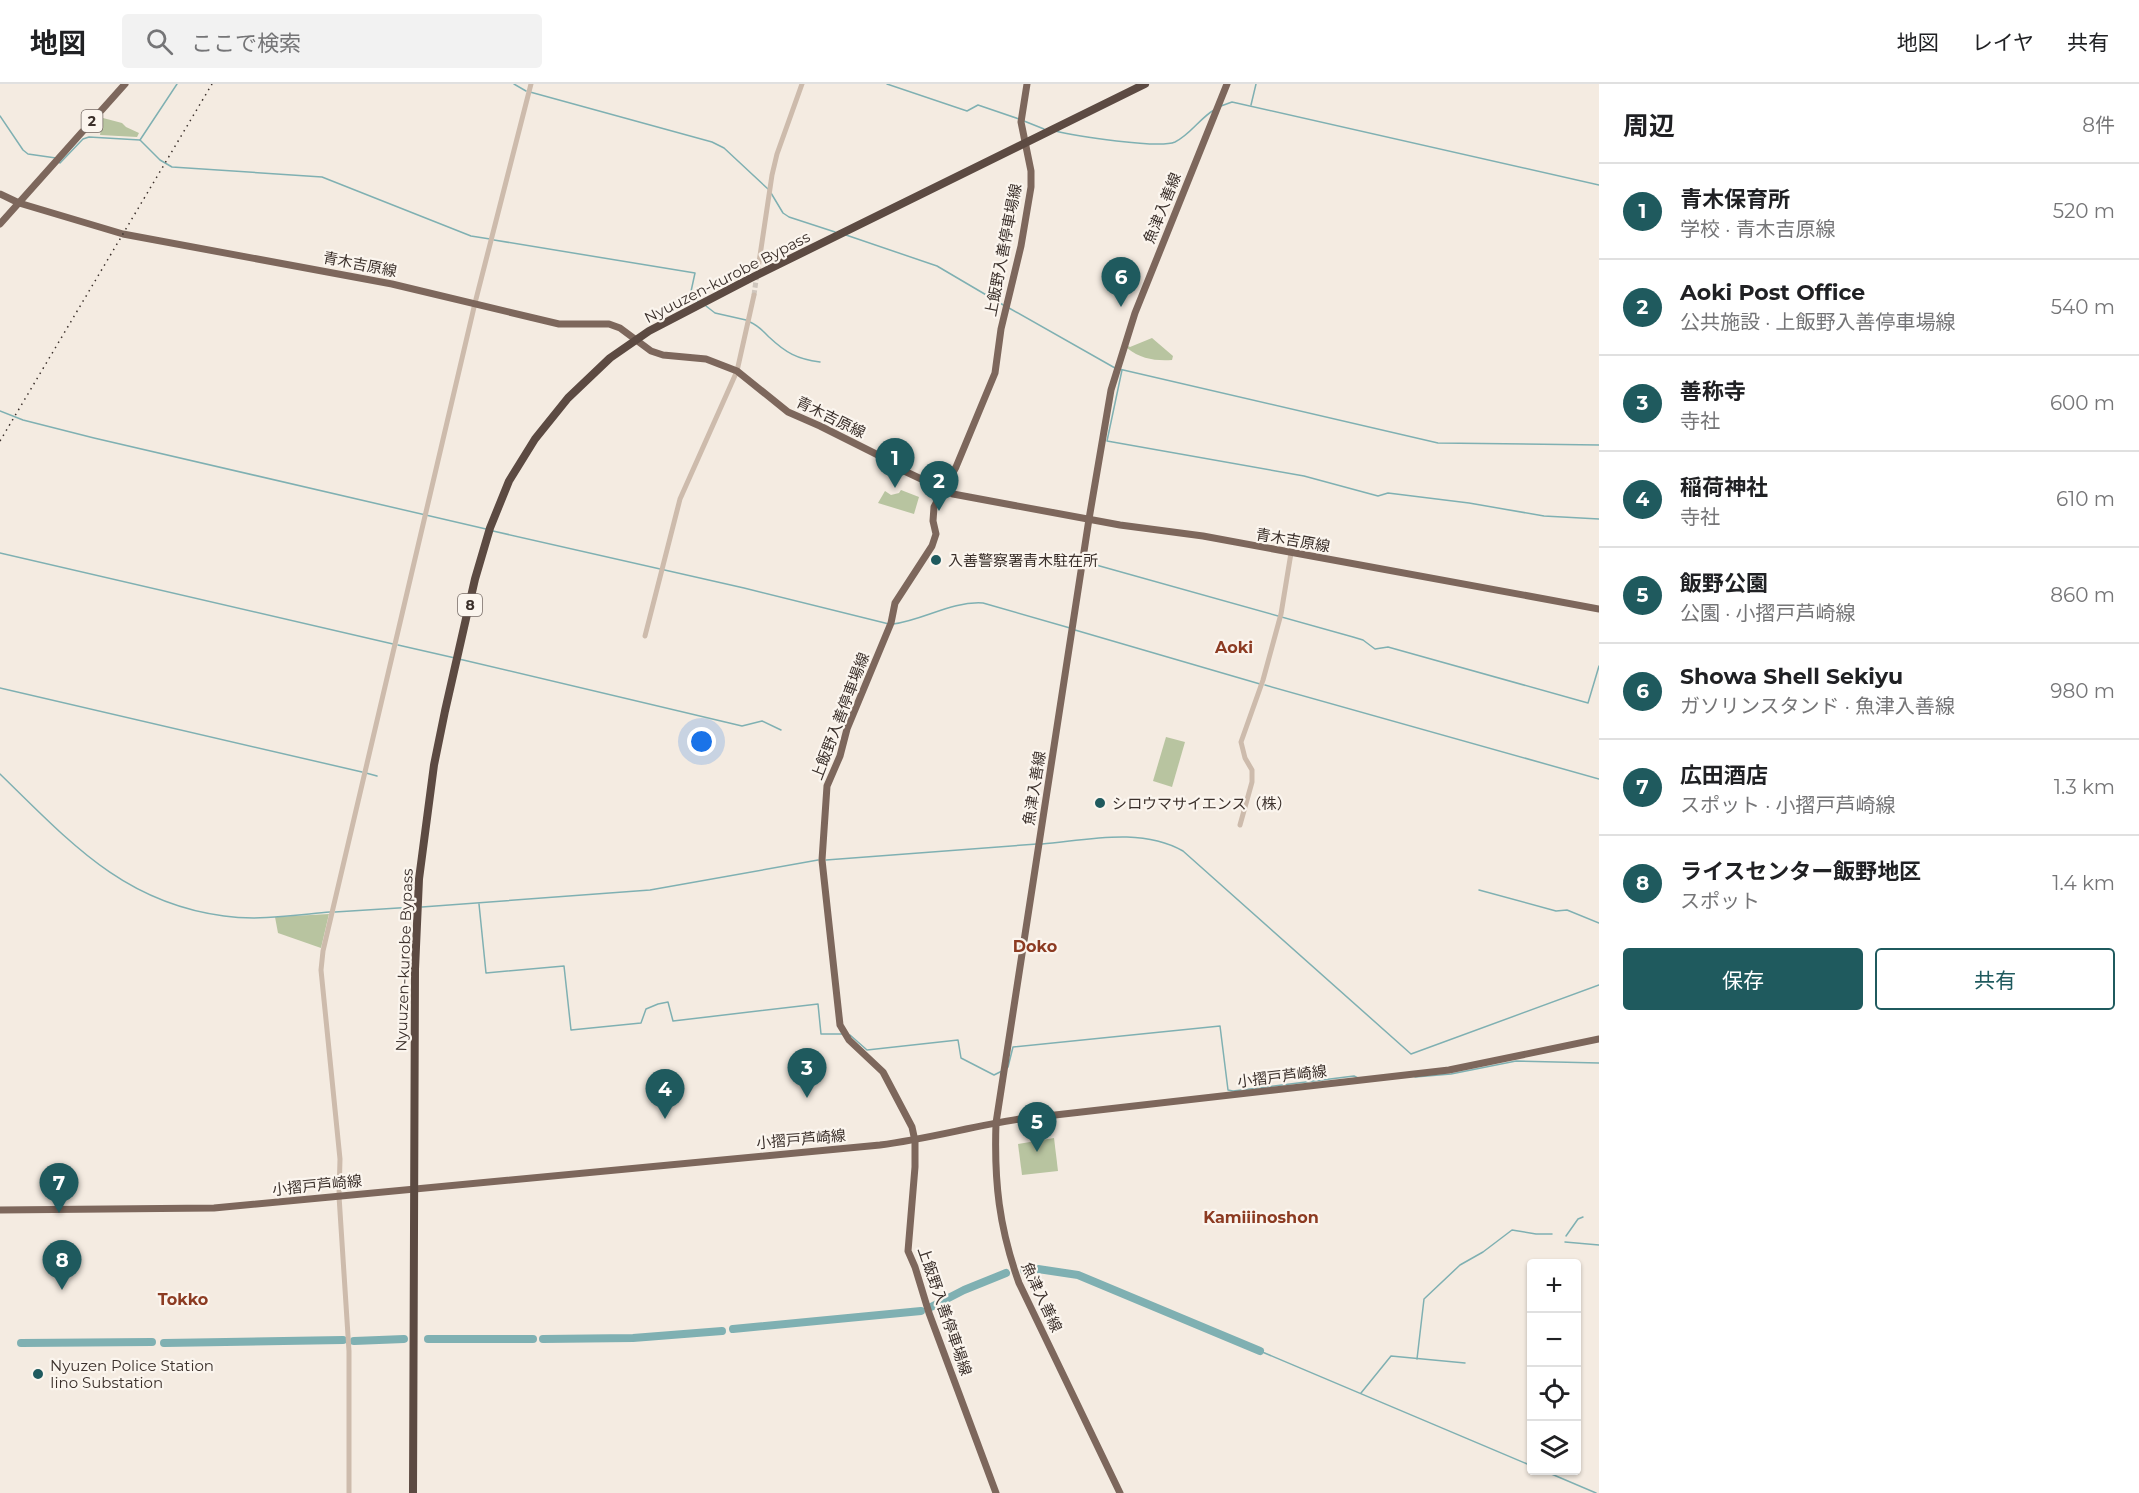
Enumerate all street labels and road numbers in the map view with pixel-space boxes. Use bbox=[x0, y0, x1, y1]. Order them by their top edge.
road number: 2 bbox=[82, 110, 103, 132]
street label: 魚津入善線 bbox=[1139, 170, 1185, 246]
street label: 上飯野入善停車場線 bbox=[981, 182, 1025, 318]
street label: Nyuuzen-kurobe Bypass bbox=[641, 227, 813, 327]
street label: 青木吉原線 bbox=[321, 248, 399, 280]
street label: 青木吉原線 bbox=[793, 392, 869, 442]
street label: 青木吉原線 bbox=[1254, 524, 1332, 556]
road number: 8 bbox=[458, 594, 482, 616]
street label: 上飯野入善停車場線 bbox=[807, 650, 873, 782]
street label: 魚津入善線 bbox=[1019, 749, 1049, 827]
street label: Nyuuzen-kurobe Bypass bbox=[391, 868, 417, 1052]
street label: 小摺戸芦崎線 bbox=[1236, 1061, 1328, 1091]
street label: 小摺戸芦崎線 bbox=[755, 1126, 847, 1152]
street label: 小摺戸芦崎線 bbox=[271, 1171, 363, 1199]
street label: 上飯野入善停車場線 bbox=[914, 1244, 976, 1378]
street label: 魚津入善線 bbox=[1018, 1259, 1066, 1335]

